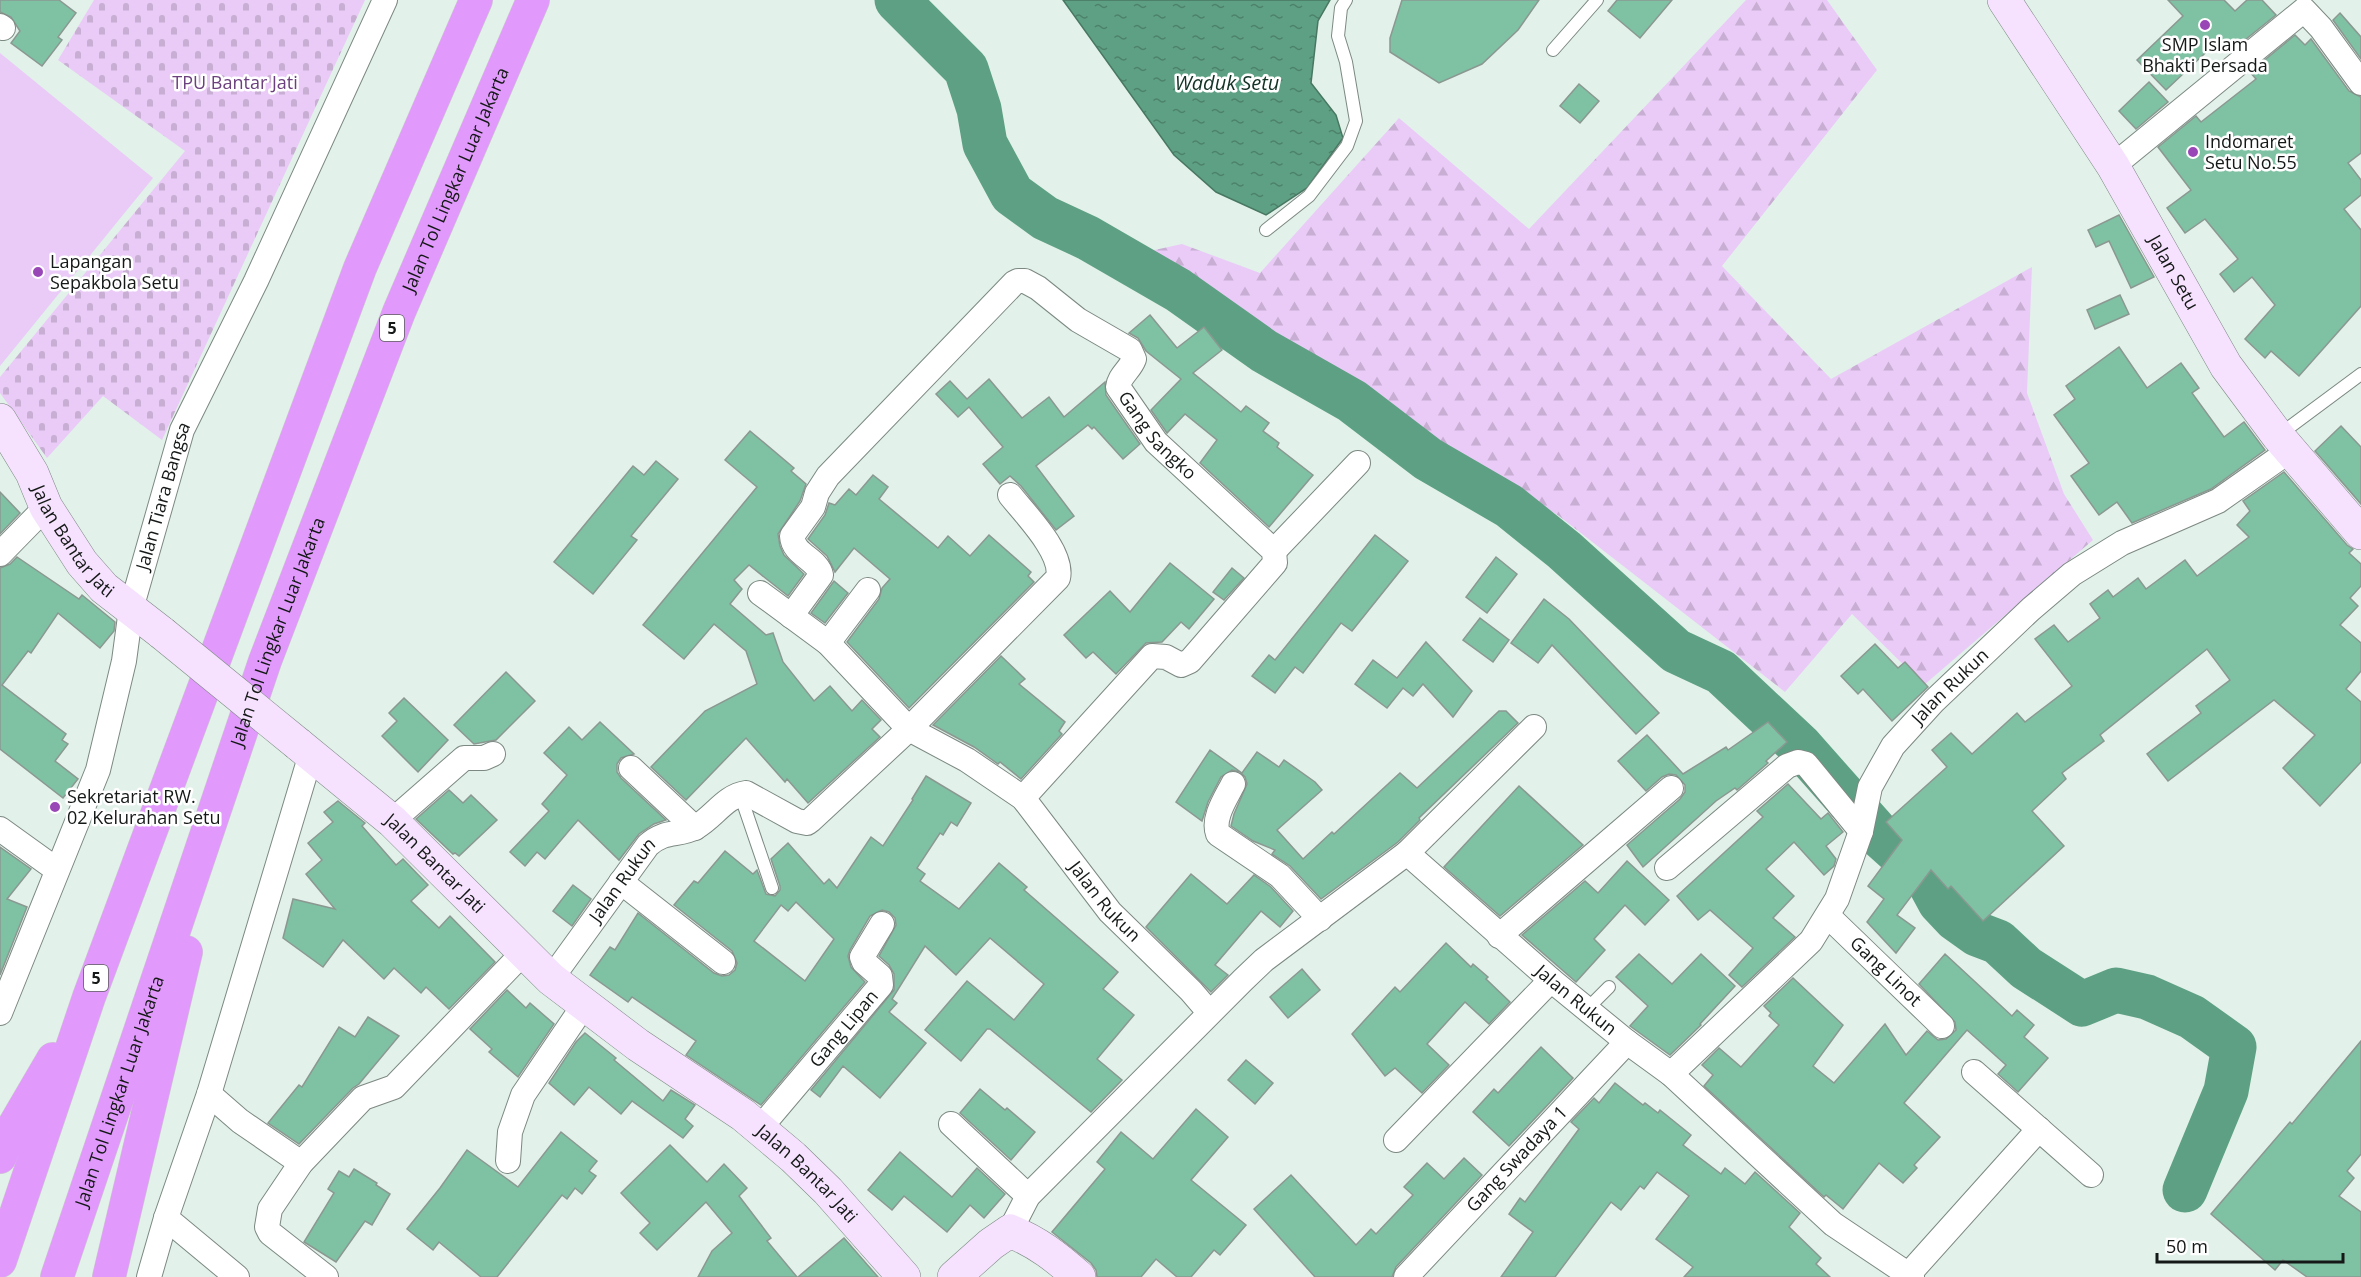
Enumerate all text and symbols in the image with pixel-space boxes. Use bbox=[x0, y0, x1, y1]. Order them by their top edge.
marker: SMP Islam Bhakti Persada bbox=[2198, 18, 2212, 32]
place label: SMP Islam Bhakti Persada bbox=[2142, 32, 2268, 77]
street label: Jalan Tol Lingkar Luar Jakarta bbox=[395, 63, 514, 297]
water label: Waduk Setu bbox=[1175, 69, 1279, 96]
park label: TPU Bantar Jati bbox=[172, 70, 298, 94]
place label: Indomaret Setu No.55 bbox=[2205, 129, 2297, 174]
marker: Indomaret Setu No.55 bbox=[2186, 145, 2200, 159]
street label: Jalan Setu bbox=[2142, 228, 2205, 314]
place label: Lapangan Sepakbola Setu bbox=[50, 249, 179, 294]
marker: Lapangan Sepakbola Setu bbox=[31, 265, 45, 279]
road number: 5 bbox=[380, 315, 404, 341]
street label: Gang Sangko bbox=[1113, 386, 1202, 484]
street label: Jalan Tiara Bangsa bbox=[129, 417, 195, 574]
street label: Jalan Bantar Jati bbox=[26, 479, 119, 603]
street label: Jalan Tol Lingkar Luar Jakarta bbox=[223, 514, 330, 751]
street label: Jalan Rukun bbox=[1904, 643, 1993, 730]
place label: Sekretariat RW. 02 Kelurahan Setu bbox=[67, 784, 221, 829]
marker: Sekretariat RW. 02 Kelurahan Setu bbox=[48, 800, 62, 814]
street label: Jalan Bantar Jati bbox=[379, 806, 491, 918]
street label: Jalan Rukun bbox=[582, 831, 660, 928]
street label: Jalan Rukun bbox=[1063, 854, 1146, 946]
street label: Gang Linot bbox=[1845, 931, 1927, 1011]
street label: Jalan Rukun bbox=[1529, 957, 1622, 1040]
road number: 5 bbox=[84, 965, 108, 991]
street label: Jalan Tol Lingkar Luar Jakarta bbox=[68, 972, 169, 1211]
street label: Gang Lipan bbox=[803, 984, 883, 1072]
street label: Gang Swadaya 1 bbox=[1460, 1100, 1572, 1217]
street label: Jalan Bantar Jati bbox=[750, 1117, 864, 1227]
scale bar bbox=[2157, 1226, 2343, 1264]
text: 50 m bbox=[2166, 1234, 2208, 1258]

